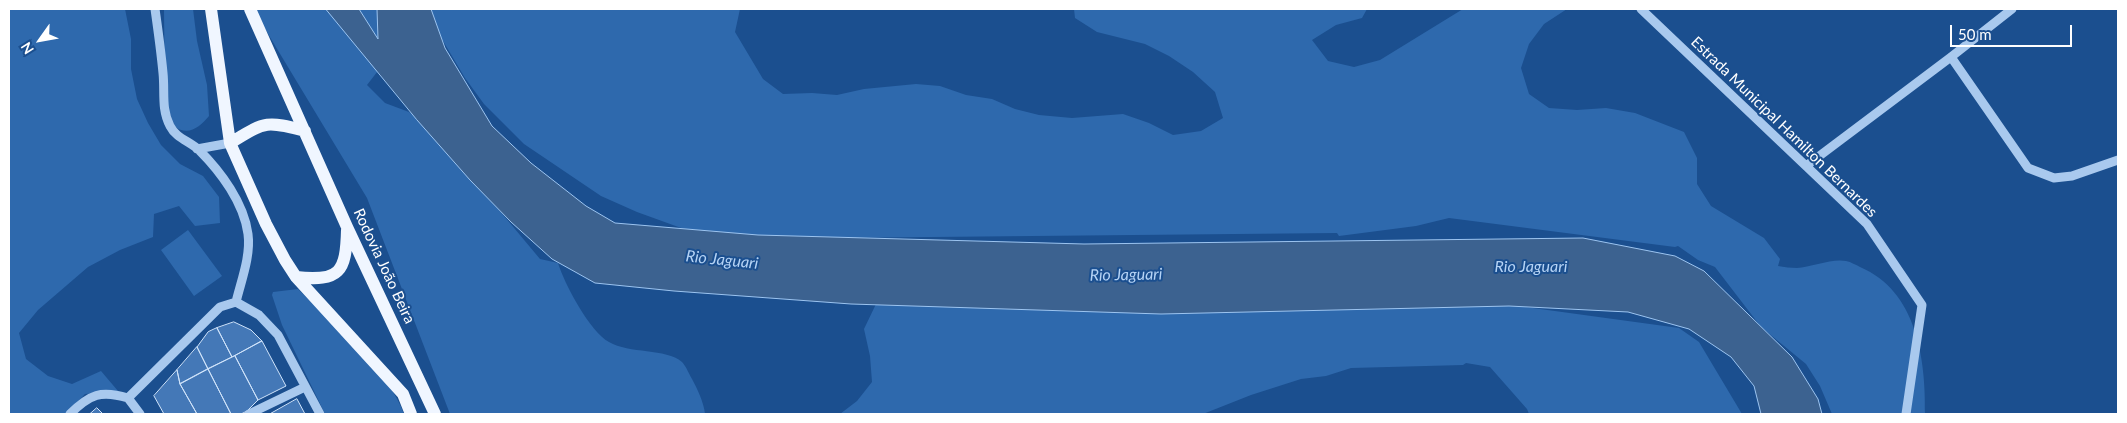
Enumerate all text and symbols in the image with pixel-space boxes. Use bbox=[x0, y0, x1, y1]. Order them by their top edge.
north arrow bbox=[15, 15, 65, 65]
scale bar bbox=[1952, 15, 2074, 47]
text: 50 m bbox=[1958, 25, 1992, 43]
street label: Estrada Municipal Hamilton Bernardes bbox=[1687, 33, 1881, 221]
text: N bbox=[17, 39, 37, 57]
street label: Rodovia João Beira bbox=[349, 206, 419, 326]
water label: Rio Jaguari bbox=[685, 247, 759, 273]
water label: Rio Jaguari bbox=[1495, 257, 1567, 277]
water label: Rio Jaguari bbox=[1089, 265, 1163, 285]

